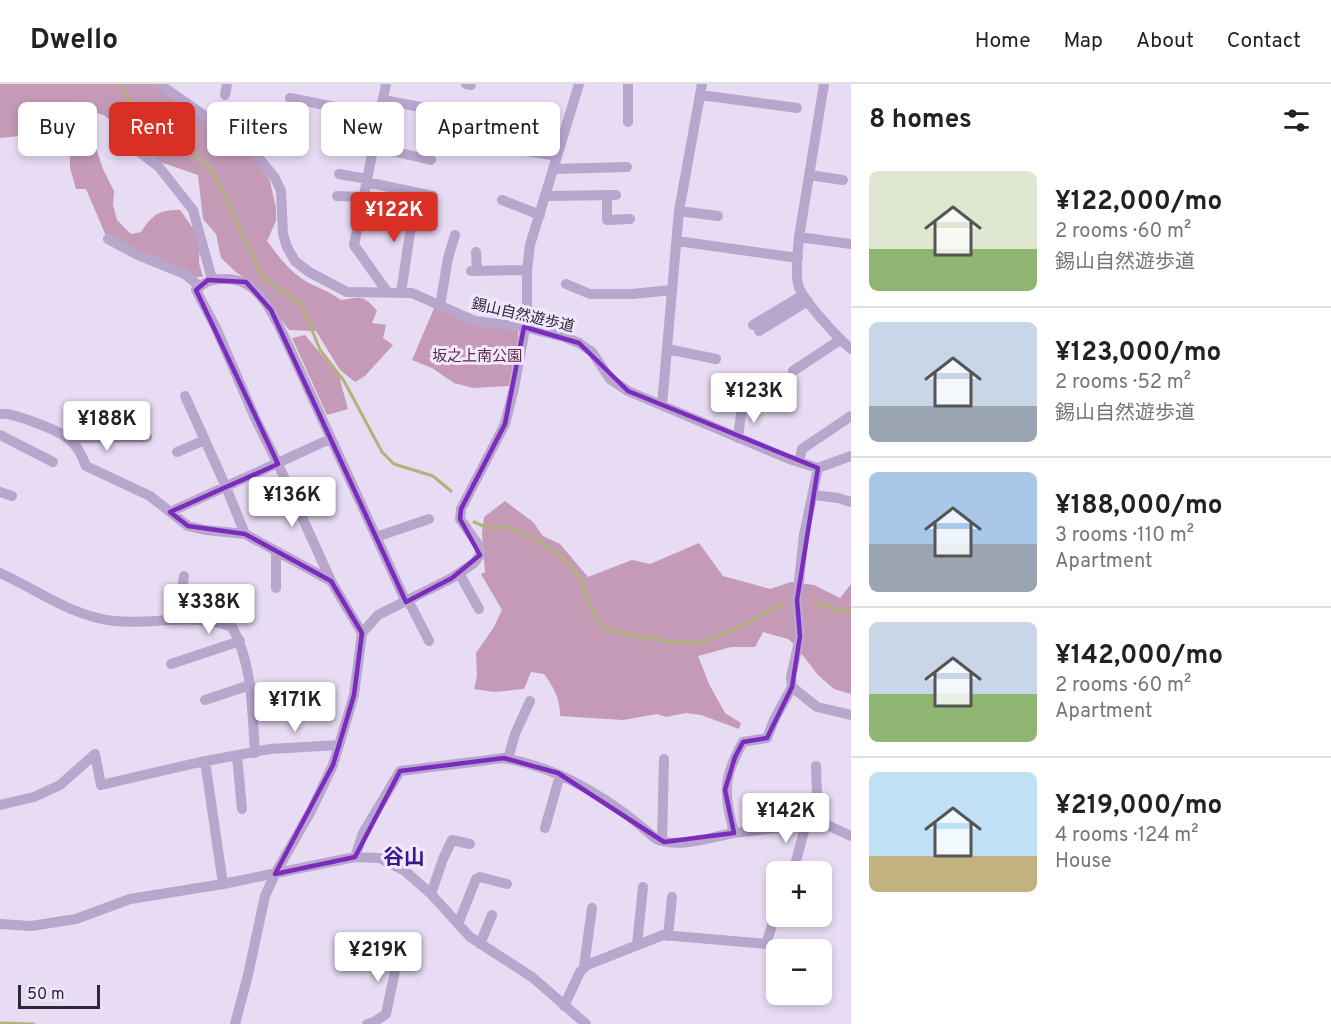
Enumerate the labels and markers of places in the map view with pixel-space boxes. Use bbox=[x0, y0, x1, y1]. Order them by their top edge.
pin: ¥122K bbox=[352, 192, 436, 243]
pin: ¥123K bbox=[712, 373, 796, 424]
pin: ¥188K bbox=[65, 401, 149, 452]
pin: ¥136K bbox=[250, 477, 334, 528]
pin: ¥338K bbox=[167, 584, 251, 635]
pin: ¥171K bbox=[253, 682, 337, 733]
pin: ¥142K bbox=[744, 793, 828, 844]
pin: ¥219K bbox=[336, 932, 420, 983]

